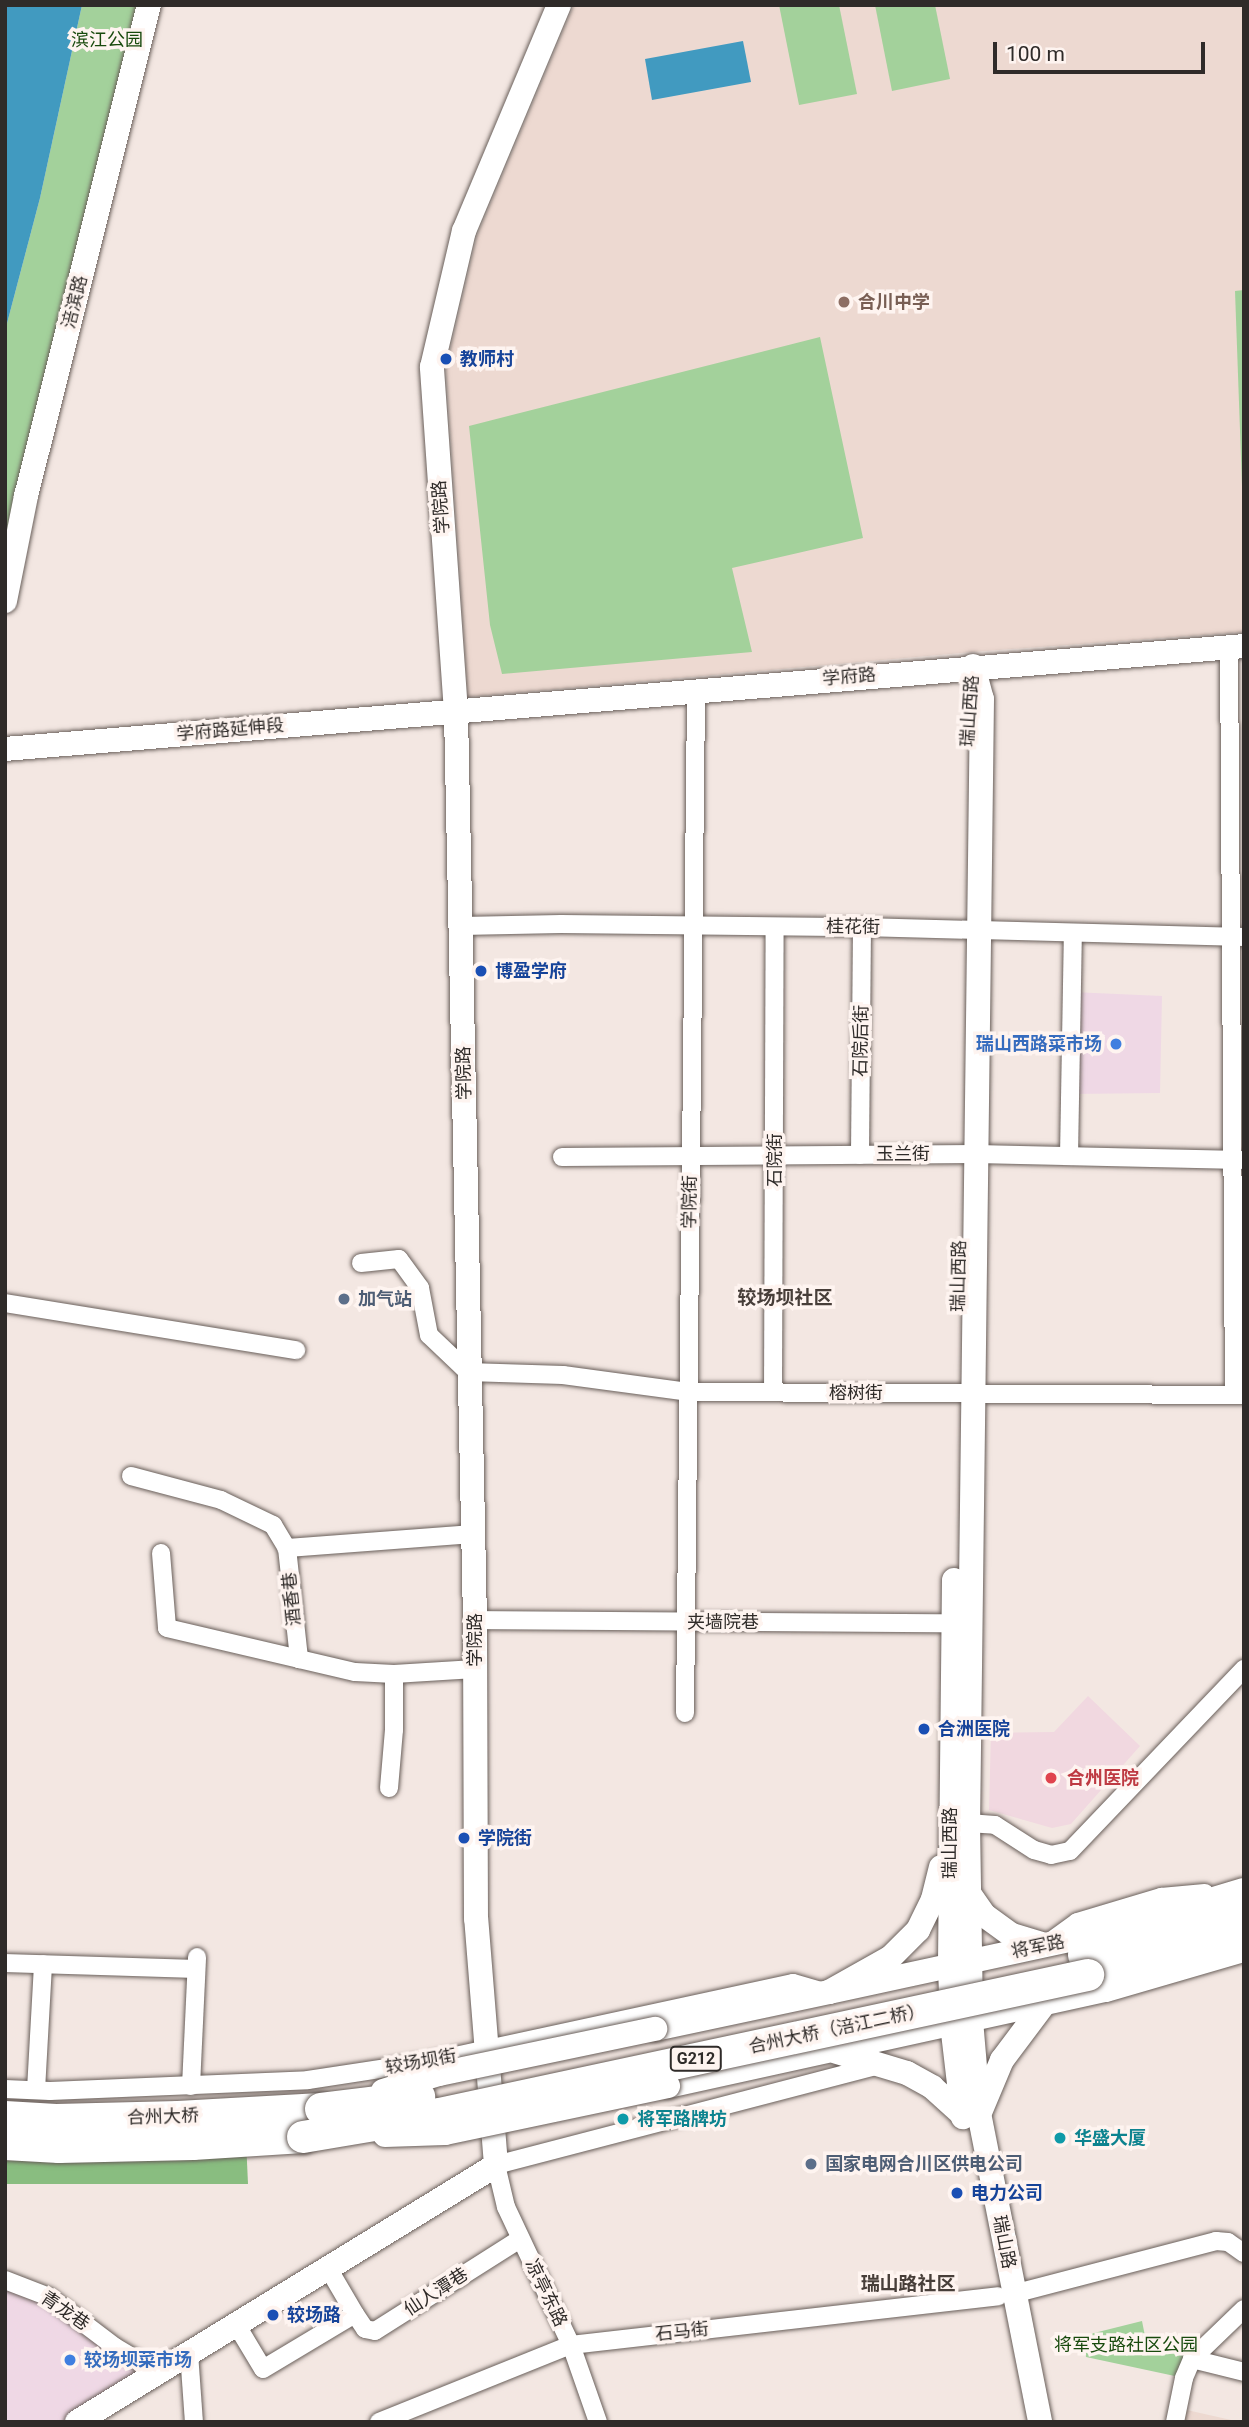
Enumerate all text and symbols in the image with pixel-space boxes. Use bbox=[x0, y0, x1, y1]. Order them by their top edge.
scale bar bbox=[997, 28, 1209, 72]
park label: 滨江公园 bbox=[71, 29, 143, 51]
text: 100 m bbox=[1006, 42, 1065, 66]
street label: 涪滨路 bbox=[58, 273, 92, 331]
place label: 合川中学 bbox=[858, 291, 930, 313]
marker: 合川中学 bbox=[836, 294, 852, 310]
place label: 教师村 bbox=[460, 348, 514, 370]
marker: 教师村 bbox=[438, 351, 454, 367]
street label: 学院路 bbox=[428, 479, 454, 535]
street label: 学府路 bbox=[821, 664, 877, 690]
street label: 瑞山西路 bbox=[957, 674, 983, 748]
street label: 学府路延伸段 bbox=[175, 715, 285, 745]
street label: 桂花街 bbox=[826, 916, 880, 938]
place label: 博盈学府 bbox=[495, 960, 567, 982]
marker: 博盈学府 bbox=[473, 963, 489, 979]
street label: 石院后街 bbox=[850, 1005, 872, 1077]
place label: 瑞山西路菜市场 bbox=[976, 1033, 1102, 1055]
marker: 瑞山西路菜市场 bbox=[1108, 1036, 1124, 1052]
street label: 学院路 bbox=[453, 1046, 475, 1100]
street label: 石院街 bbox=[764, 1133, 786, 1187]
street label: 玉兰街 bbox=[876, 1143, 930, 1165]
street label: 学院街 bbox=[679, 1175, 701, 1229]
street label: 瑞山西路 bbox=[948, 1240, 970, 1312]
district label: 较场坝社区 bbox=[738, 1287, 832, 1309]
place label: 加气站 bbox=[358, 1288, 412, 1310]
marker: 加气站 bbox=[336, 1291, 352, 1307]
street label: 榕树街 bbox=[829, 1382, 883, 1404]
street label: 酒香巷 bbox=[278, 1571, 306, 1627]
street label: 夹墙院巷 bbox=[687, 1611, 759, 1633]
street label: 学院路 bbox=[464, 1613, 486, 1667]
place label: 合洲医院 bbox=[938, 1718, 1010, 1740]
marker: 合洲医院 bbox=[916, 1721, 932, 1737]
place label: 合州医院 bbox=[1067, 1767, 1139, 1789]
marker: 合州医院 bbox=[1041, 1768, 1061, 1788]
street label: 瑞山西路 bbox=[939, 1807, 961, 1879]
place label: 学院街 bbox=[478, 1827, 532, 1849]
marker: 学院街 bbox=[456, 1830, 472, 1846]
street label: 将军路 bbox=[1009, 1931, 1067, 1963]
street label: 合州大桥（涪江二桥） bbox=[747, 2000, 927, 2058]
street label: 较场坝街 bbox=[384, 2045, 458, 2079]
road number: G212 bbox=[670, 2047, 722, 2072]
street label: 合州大桥 bbox=[127, 2105, 199, 2129]
place label: 将军路牌坊 bbox=[637, 2108, 727, 2130]
marker: 将军路牌坊 bbox=[615, 2111, 631, 2127]
place label: 华盛大厦 bbox=[1074, 2127, 1146, 2149]
marker: 华盛大厦 bbox=[1052, 2130, 1068, 2146]
place label: 国家电网合川区供电公司 bbox=[825, 2153, 1023, 2175]
marker: 国家电网合川区供电公司 bbox=[803, 2156, 819, 2172]
place label: 电力公司 bbox=[971, 2182, 1043, 2204]
marker: 电力公司 bbox=[949, 2185, 965, 2201]
street label: 瑞山路 bbox=[988, 2213, 1020, 2271]
street label: 凉亭东路 bbox=[521, 2256, 571, 2330]
street label: 仙人潭巷 bbox=[400, 2263, 472, 2321]
district label: 瑞山路社区 bbox=[861, 2273, 955, 2295]
street label: 青龙巷 bbox=[37, 2287, 93, 2335]
place label: 较场路 bbox=[287, 2304, 341, 2326]
marker: 较场路 bbox=[265, 2307, 281, 2323]
street label: 石马街 bbox=[654, 2318, 710, 2346]
park label: 将军支路社区公园 bbox=[1054, 2334, 1198, 2356]
place label: 较场坝菜市场 bbox=[84, 2349, 192, 2371]
marker: 较场坝菜市场 bbox=[62, 2352, 78, 2368]

